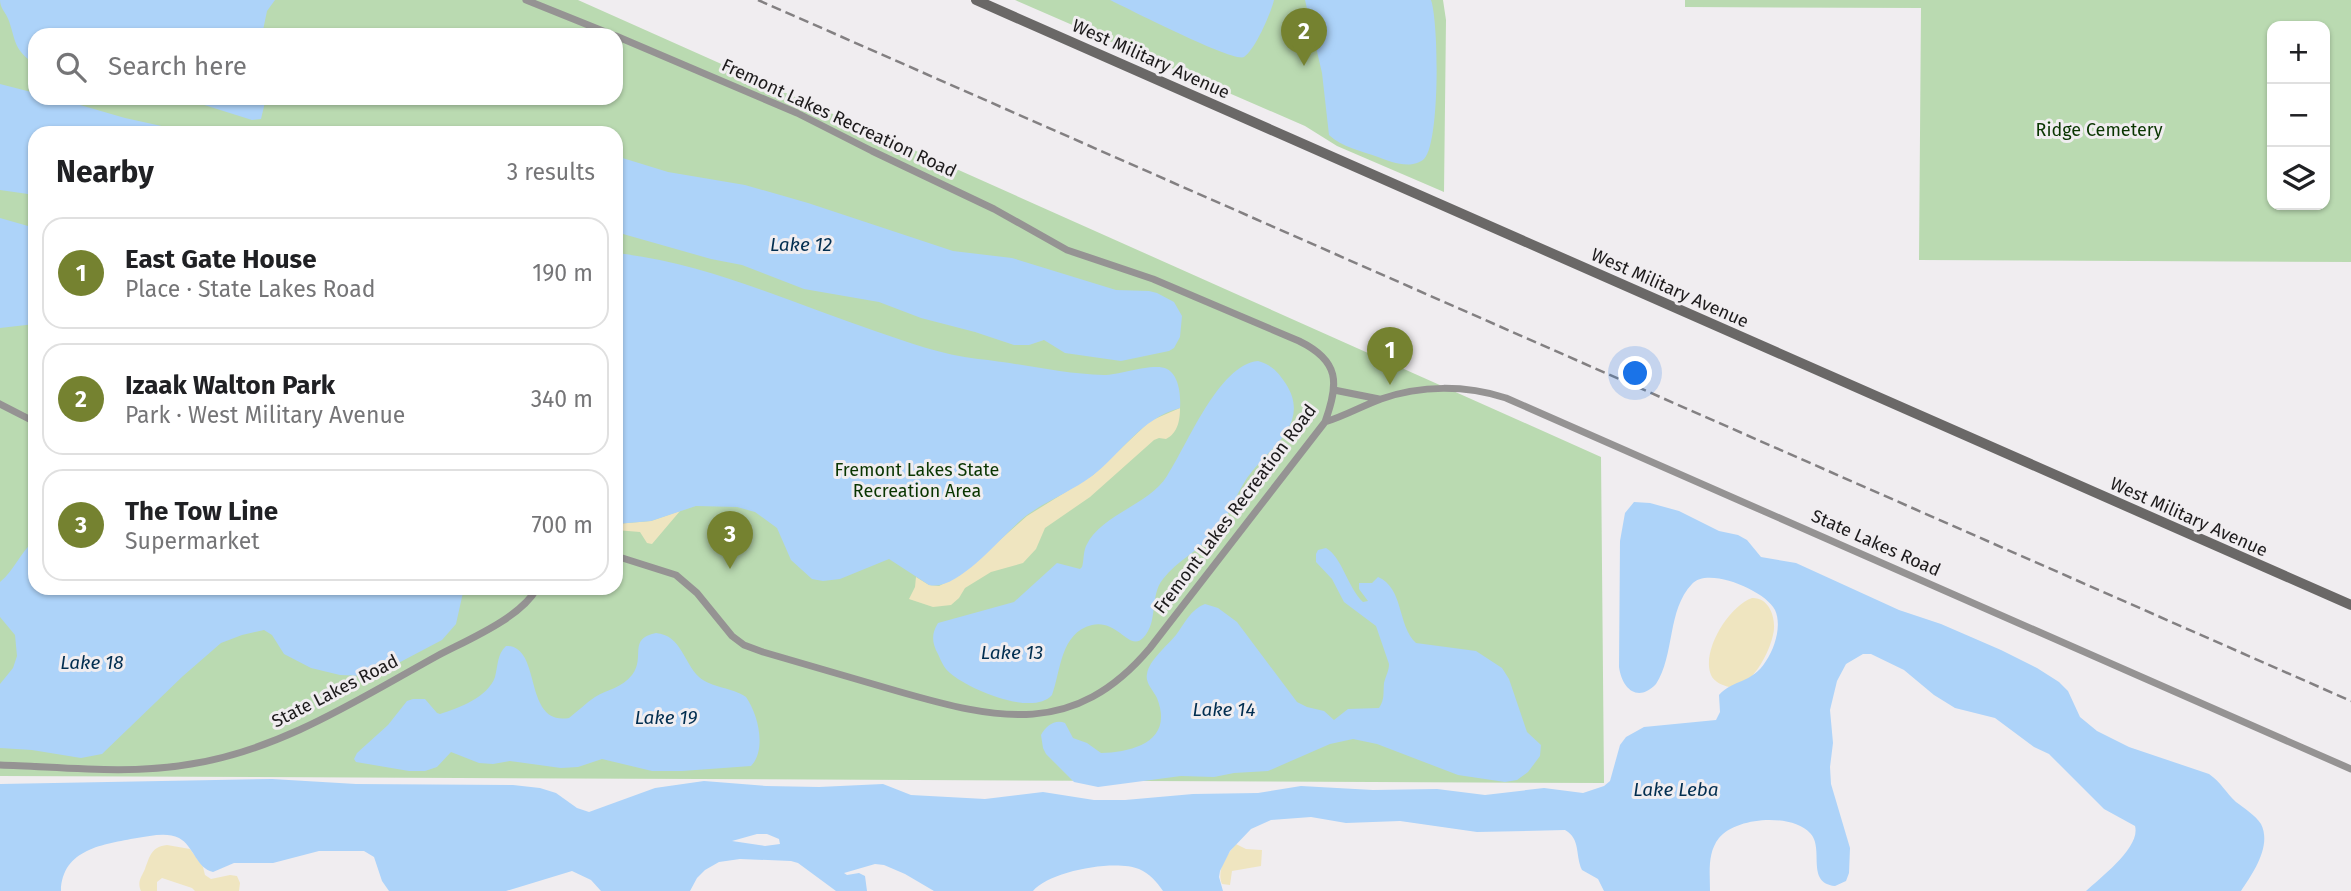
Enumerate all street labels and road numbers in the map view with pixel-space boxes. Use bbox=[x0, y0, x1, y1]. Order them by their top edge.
street label: West Military Avenue bbox=[1069, 14, 1233, 104]
street label: Fremont Lakes Recreation Road bbox=[718, 54, 960, 182]
street label: West Military Avenue bbox=[1588, 243, 1752, 333]
street label: Fremont Lakes Recreation Road bbox=[1149, 400, 1321, 618]
street label: West Military Avenue bbox=[2107, 472, 2271, 562]
street label: State Lakes Road bbox=[1808, 505, 1944, 581]
street label: State Lakes Road bbox=[268, 650, 402, 732]

